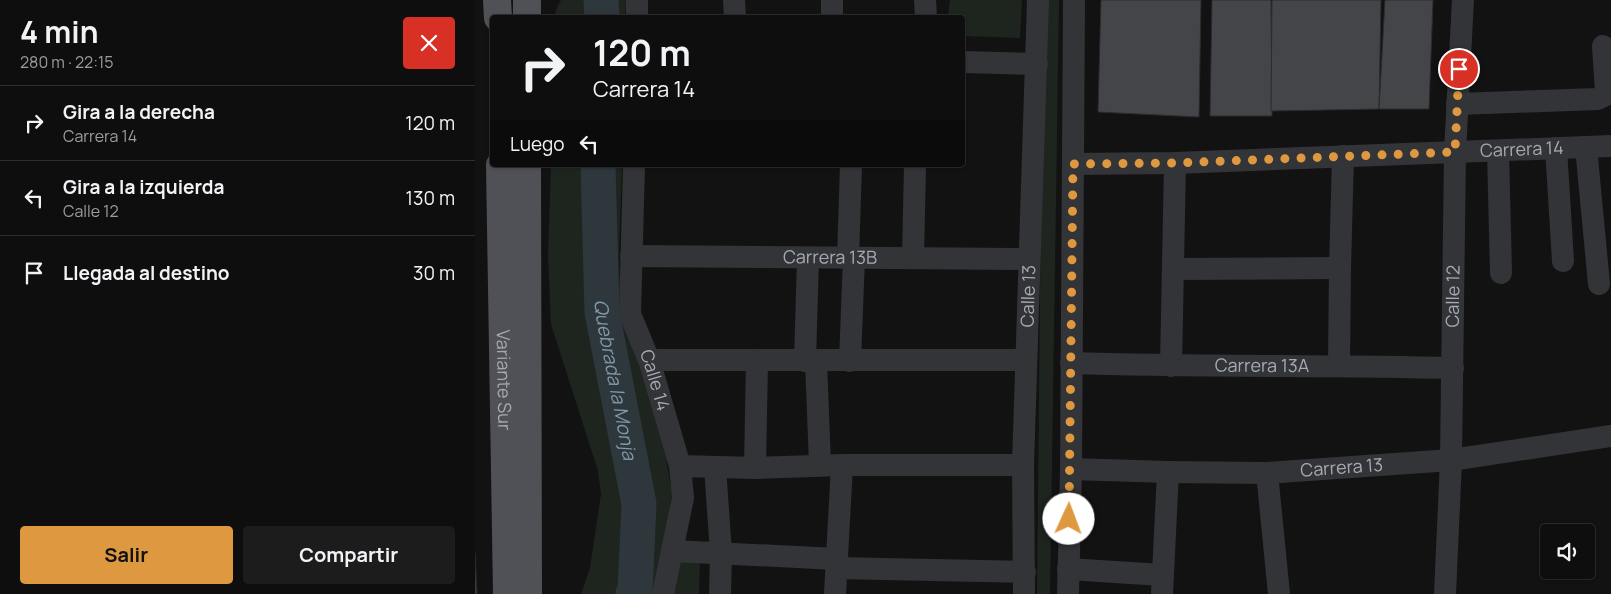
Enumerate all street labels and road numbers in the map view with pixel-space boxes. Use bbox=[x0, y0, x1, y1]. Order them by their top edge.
street label: Carrera 14 bbox=[1479, 135, 1564, 162]
street label: Carrera 13B bbox=[783, 244, 877, 269]
street label: Calle 13 bbox=[1014, 264, 1040, 328]
street label: Calle 12 bbox=[1440, 265, 1465, 328]
street label: Variante Sur bbox=[492, 329, 517, 431]
street label: Calle 14 bbox=[635, 345, 676, 414]
street label: Carrera 13A bbox=[1215, 353, 1310, 377]
street label: Carrera 13 bbox=[1299, 452, 1384, 482]

